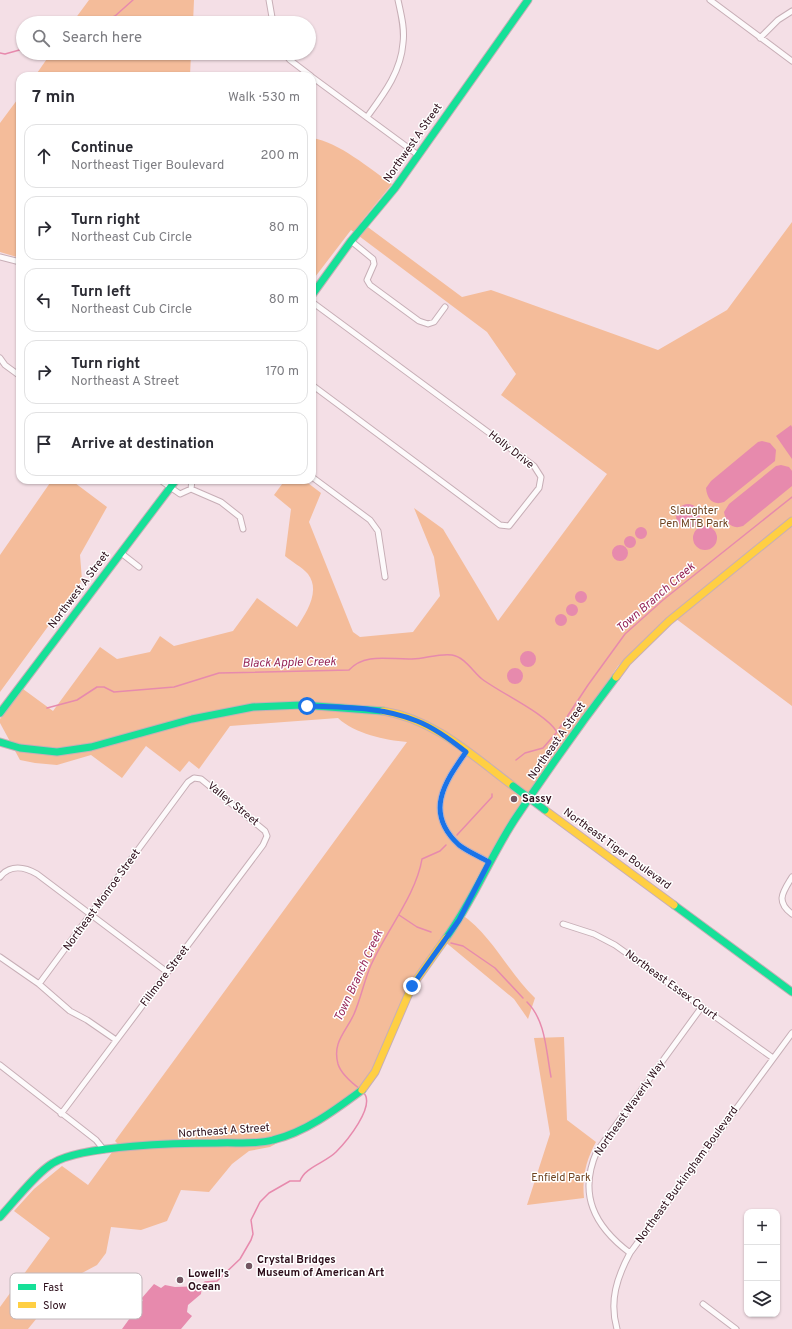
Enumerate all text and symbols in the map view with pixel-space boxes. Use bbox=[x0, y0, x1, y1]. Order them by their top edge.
search box bbox=[16, 16, 316, 60]
icon: search bbox=[30, 27, 52, 49]
text: Search here bbox=[62, 29, 142, 48]
text: 7 min bbox=[32, 87, 75, 109]
text: Walk · 530 m bbox=[228, 90, 300, 106]
street label: Northwest A Street bbox=[381, 101, 445, 185]
text: Continue bbox=[71, 139, 133, 158]
icon: ahead bbox=[33, 145, 55, 167]
text: 200 m bbox=[260, 148, 299, 164]
text: Northeast Tiger Boulevard bbox=[71, 158, 224, 174]
text: Turn right bbox=[71, 211, 140, 230]
icon: right bbox=[33, 217, 55, 239]
text: 80 m bbox=[269, 220, 299, 236]
text: Northeast Cub Circle bbox=[71, 230, 192, 246]
text: Turn left bbox=[71, 283, 131, 302]
icon: left bbox=[33, 289, 55, 311]
text: 80 m bbox=[269, 292, 299, 308]
text: Northeast Cub Circle bbox=[71, 302, 192, 318]
text: Turn right bbox=[71, 355, 140, 374]
icon: right bbox=[33, 361, 55, 383]
text: 170 m bbox=[265, 364, 299, 380]
text: Northeast A Street bbox=[71, 374, 179, 390]
street label: Holly Drive bbox=[485, 428, 537, 472]
icon: arrive bbox=[33, 433, 55, 455]
text: Arrive at destination bbox=[71, 435, 214, 454]
park label: Slaughter Pen MTB Park bbox=[659, 504, 729, 531]
street label: Northwest A Street bbox=[45, 549, 113, 631]
water label: Town Branch Creek bbox=[613, 559, 699, 637]
water label: Black Apple Creek bbox=[242, 654, 337, 672]
route start bbox=[298, 697, 316, 715]
street label: Northeast A Street bbox=[525, 699, 589, 783]
street label: Valley Street bbox=[204, 779, 262, 829]
place label: Sassy bbox=[522, 792, 552, 806]
marker: Sassy bbox=[509, 794, 519, 804]
street label: Northeast Tiger Boulevard bbox=[560, 805, 674, 893]
street label: Northeast Monroe Street bbox=[60, 846, 144, 954]
water label: Town Branch Creek bbox=[331, 927, 388, 1024]
street label: Fillmore Street bbox=[137, 943, 193, 1009]
street label: Northeast Essex Court bbox=[622, 947, 720, 1023]
route end bbox=[403, 977, 421, 995]
street label: Northeast Waverly Way bbox=[592, 1057, 669, 1159]
street label: Northeast Buckingham Boulevard bbox=[633, 1104, 741, 1246]
street label: Northeast A Street bbox=[178, 1121, 270, 1141]
park label: Enfield Park bbox=[531, 1171, 591, 1185]
map controls bbox=[744, 1209, 780, 1317]
button: + bbox=[744, 1209, 780, 1245]
button: − bbox=[744, 1245, 780, 1281]
place label: Crystal Bridges Museum of American Art bbox=[257, 1253, 384, 1280]
marker: Crystal Bridges Museum of American Art bbox=[244, 1261, 254, 1271]
place label: Lowell's Ocean bbox=[188, 1267, 229, 1294]
legend bbox=[10, 1273, 142, 1319]
marker: Lowell's Ocean bbox=[175, 1275, 185, 1285]
text: Fast bbox=[43, 1281, 63, 1295]
button: layers bbox=[744, 1281, 780, 1317]
text: Slow bbox=[43, 1299, 66, 1313]

